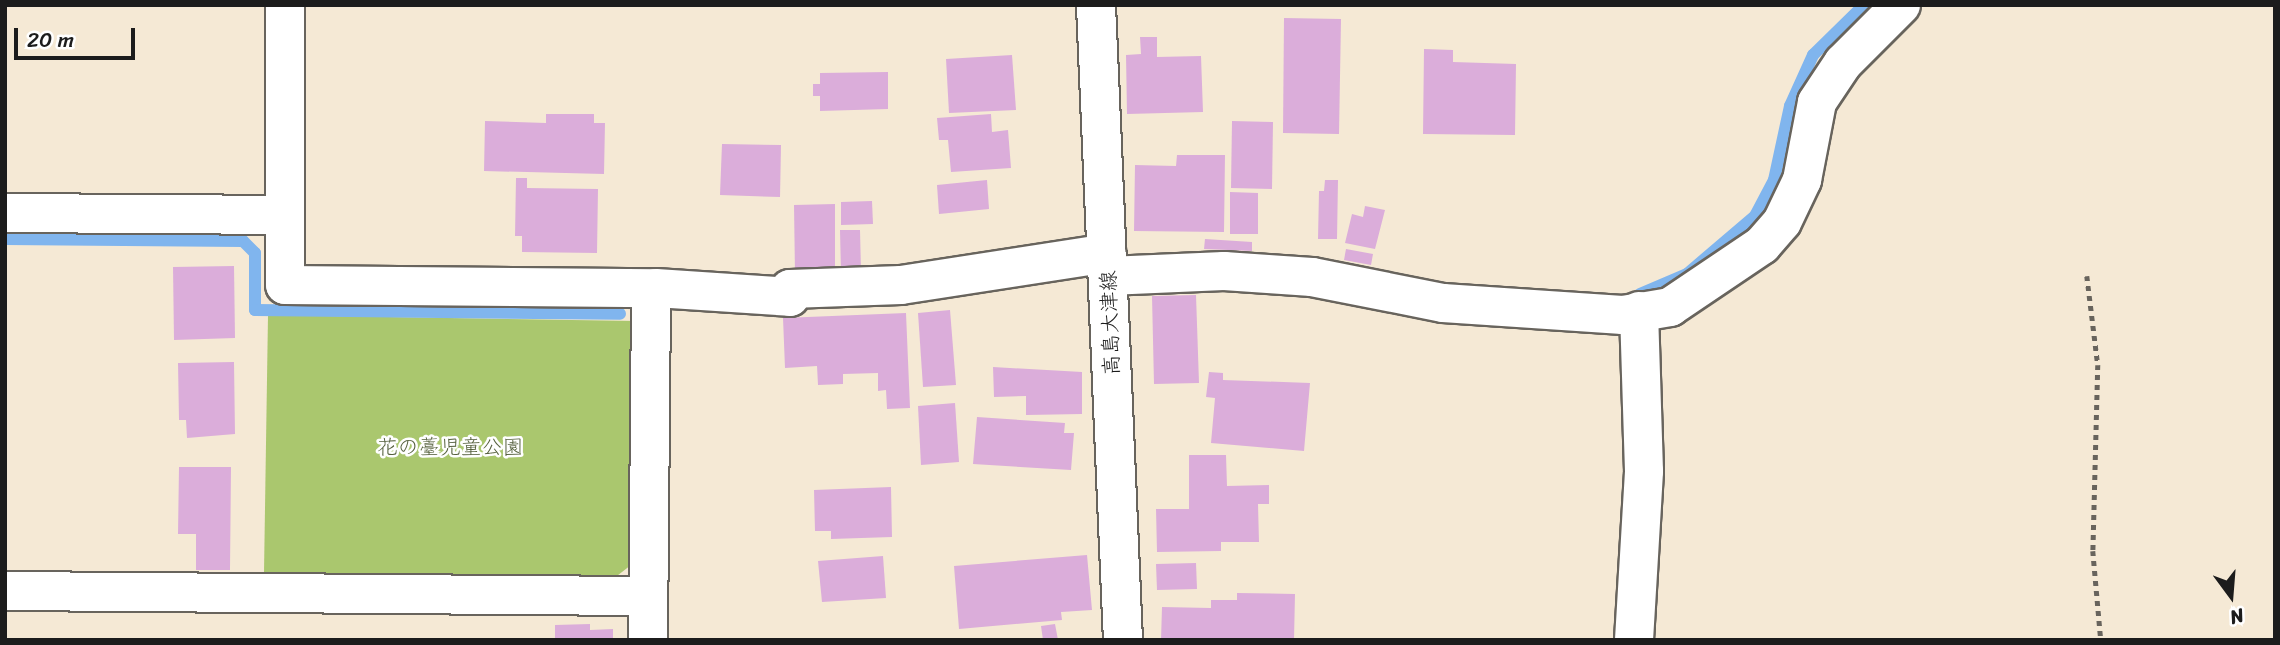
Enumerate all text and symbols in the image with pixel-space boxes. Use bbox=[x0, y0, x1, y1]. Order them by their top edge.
scale bar bbox=[18, 14, 138, 58]
text: 20 m bbox=[27, 21, 74, 59]
street label: 高島大津線 bbox=[1096, 270, 1124, 376]
park label: 花の薹児童公園 bbox=[377, 434, 523, 460]
north arrow bbox=[2196, 561, 2266, 631]
text: N bbox=[2226, 599, 2248, 634]

